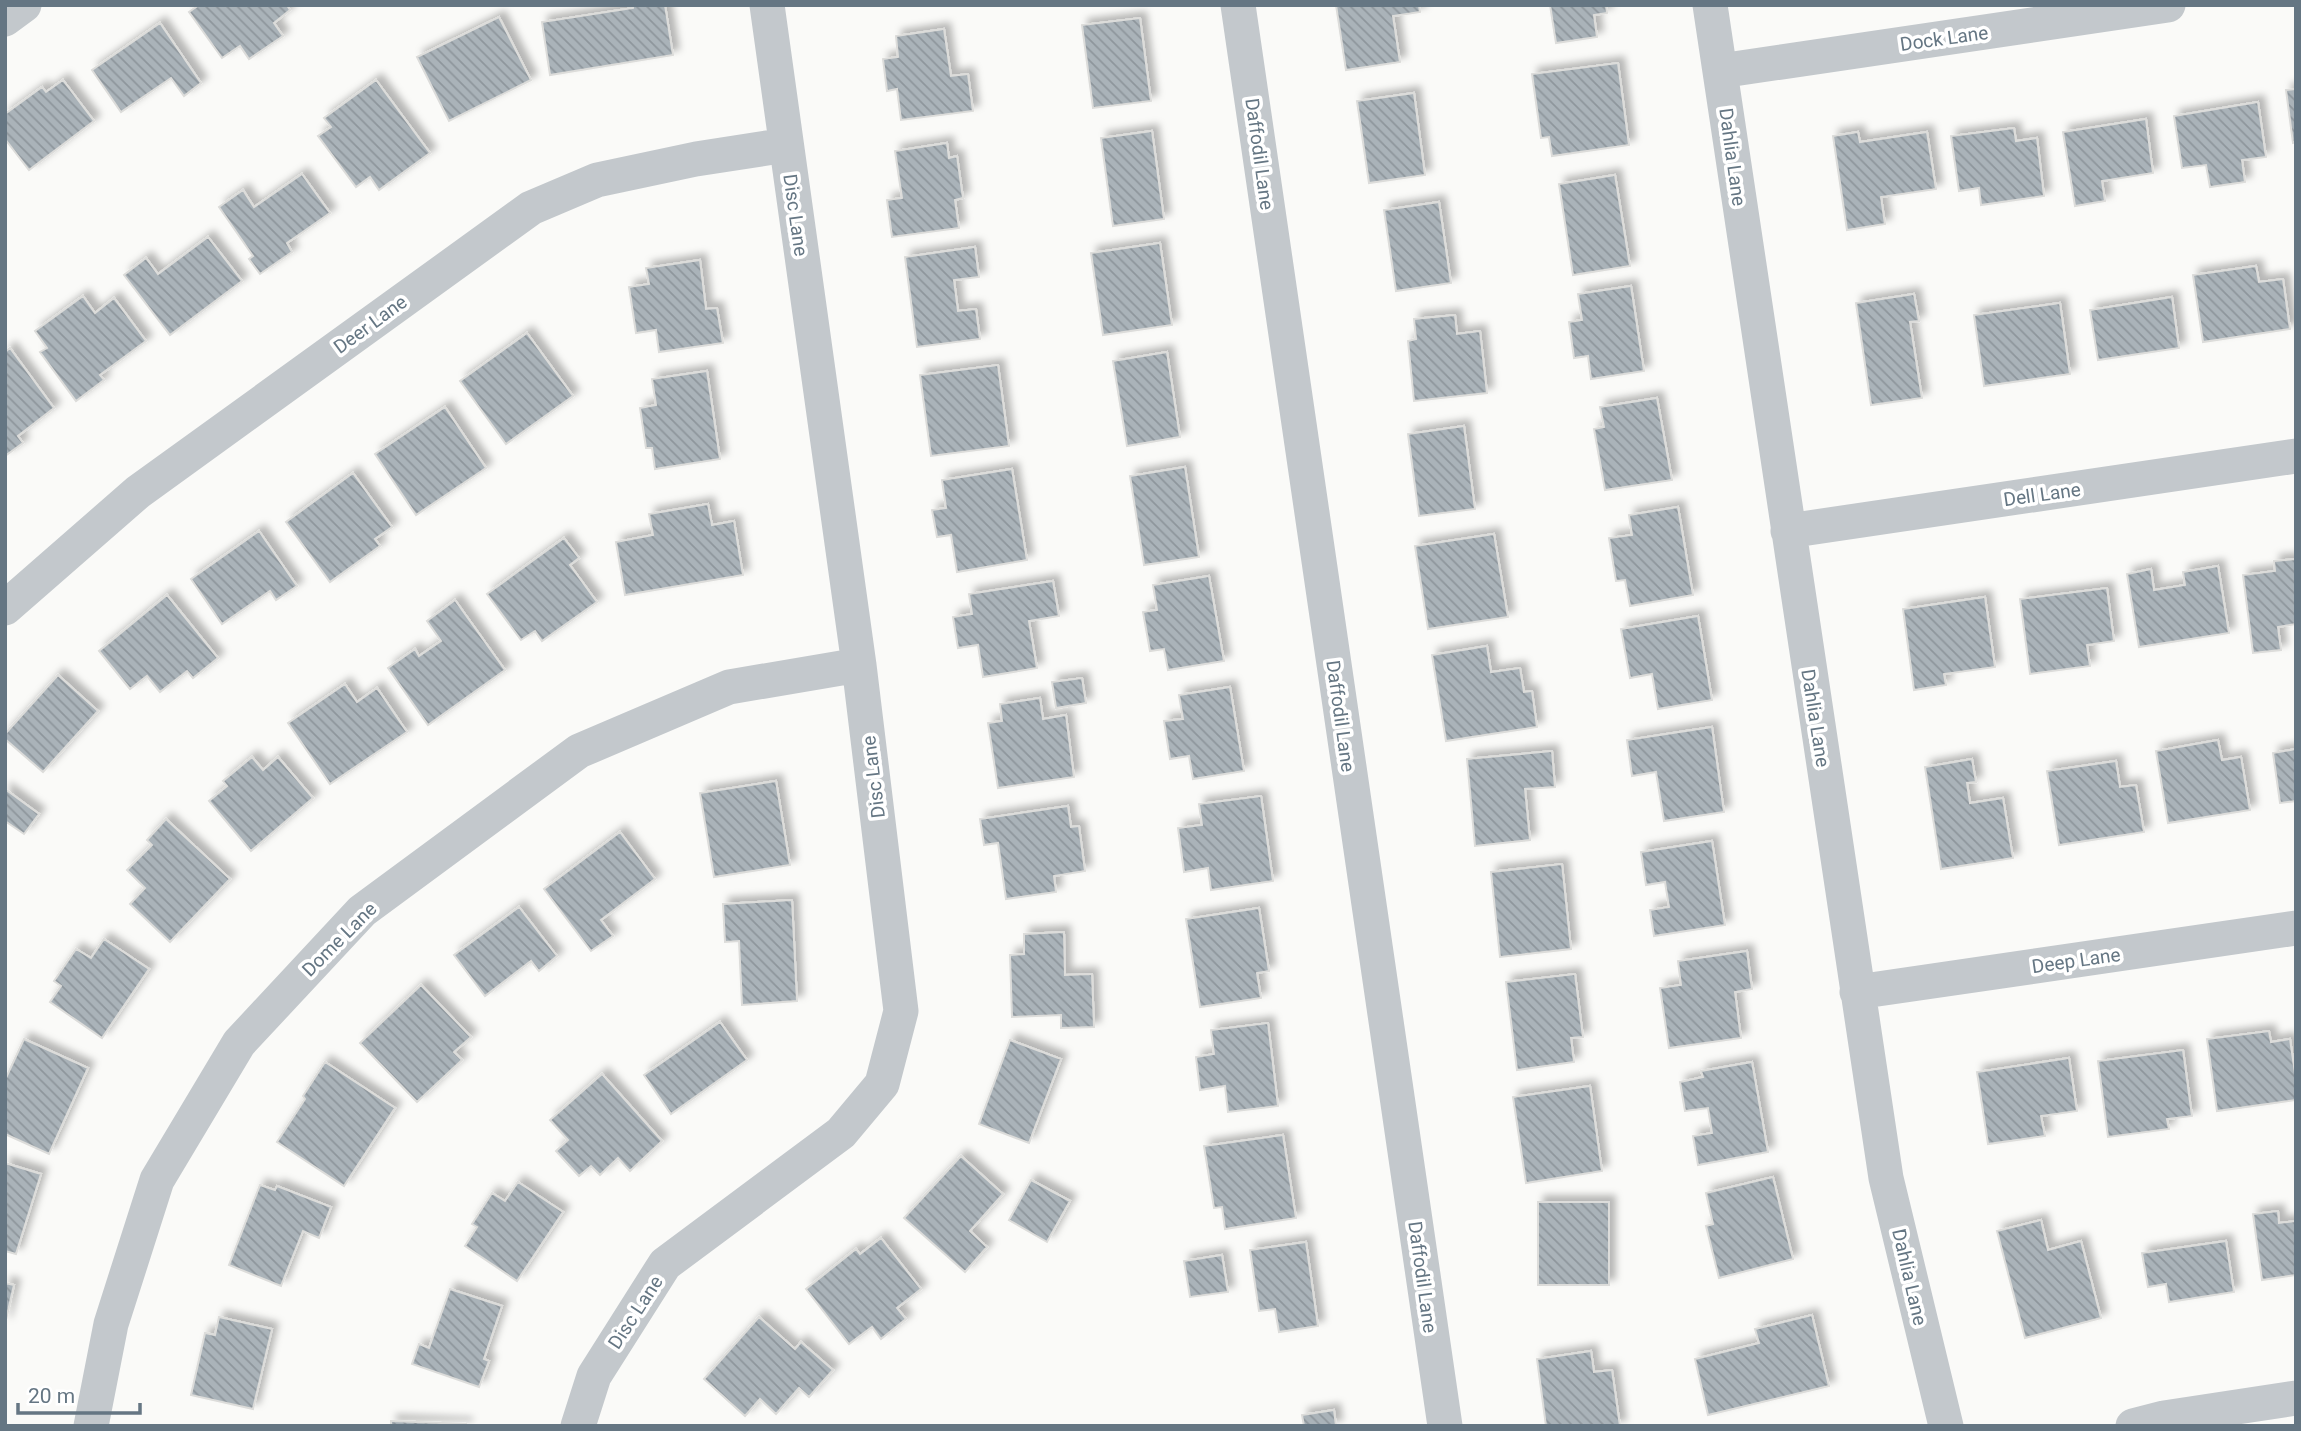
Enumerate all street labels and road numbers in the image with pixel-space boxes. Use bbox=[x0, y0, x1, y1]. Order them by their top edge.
street label: Dock Lane bbox=[1899, 21, 1990, 56]
street label: Daffodil Lane bbox=[1240, 97, 1279, 211]
street label: Dahlia Lane bbox=[1714, 107, 1751, 208]
street label: Disc Lane bbox=[778, 173, 813, 258]
street label: Deer Lane bbox=[329, 290, 411, 359]
street label: Dell Lane bbox=[2002, 478, 2082, 511]
street label: Daffodil Lane bbox=[1321, 659, 1360, 773]
street label: Dahlia Lane bbox=[1796, 668, 1835, 769]
street label: Disc Lane bbox=[857, 734, 890, 819]
street label: Dome Lane bbox=[297, 897, 381, 981]
street label: Deep Lane bbox=[2030, 943, 2122, 978]
street label: Daffodil Lane bbox=[1403, 1220, 1442, 1334]
street label: Dahlia Lane bbox=[1887, 1226, 1932, 1328]
street label: Disc Lane bbox=[603, 1271, 668, 1353]

